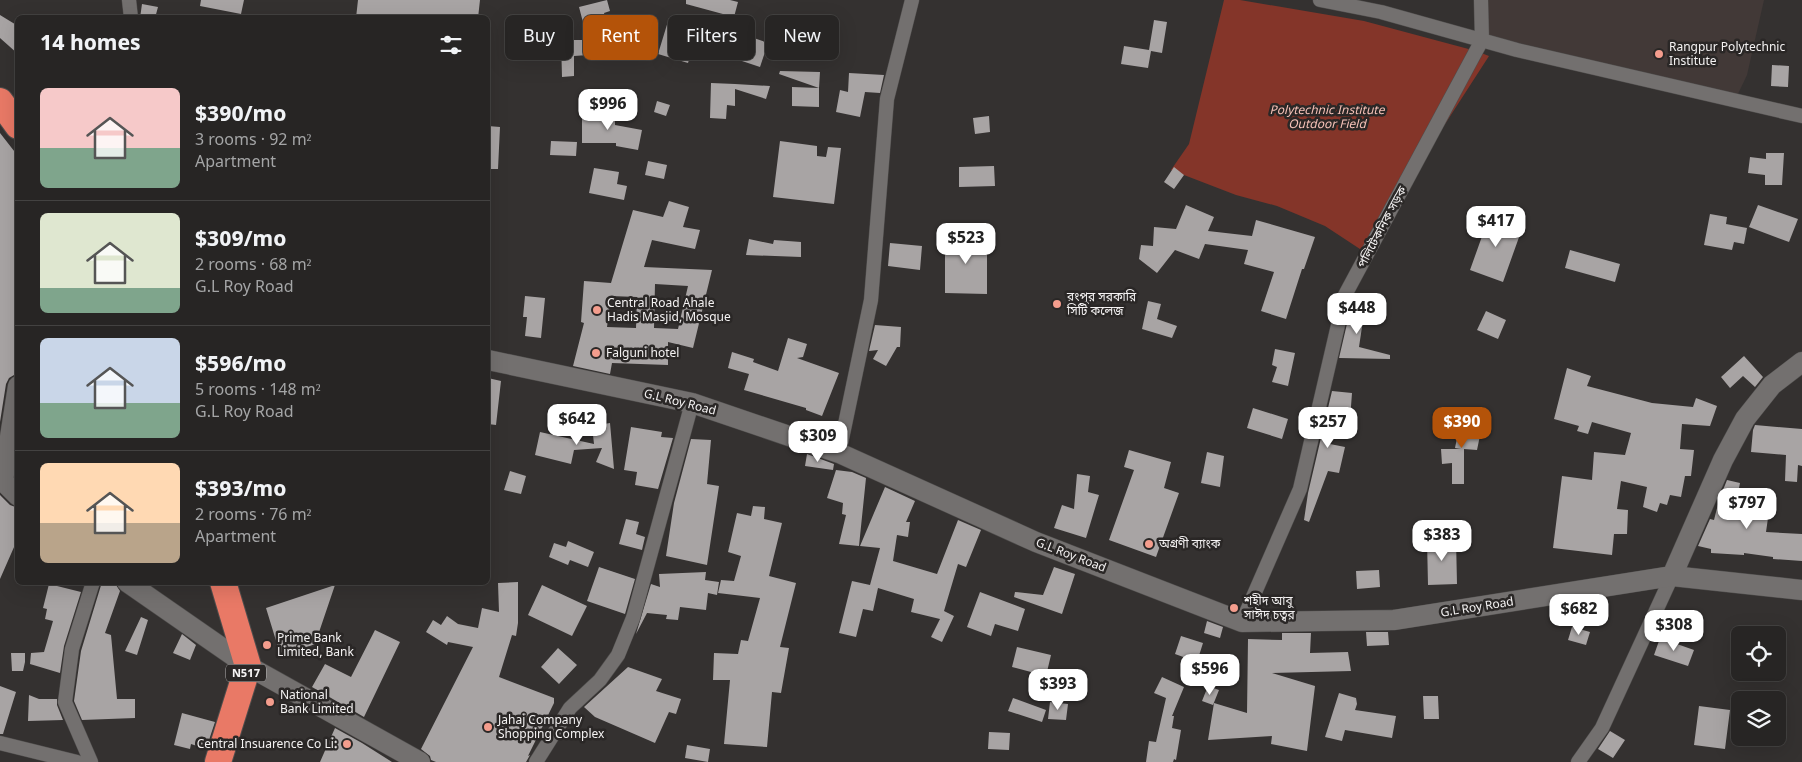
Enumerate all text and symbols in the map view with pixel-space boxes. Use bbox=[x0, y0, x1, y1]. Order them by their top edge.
chip: Buy bbox=[505, 15, 573, 60]
chip: Rent bbox=[583, 15, 658, 60]
chip: Filters bbox=[668, 15, 755, 60]
chip: New bbox=[765, 15, 839, 60]
text: 14 homes bbox=[40, 31, 141, 59]
icon: filters bbox=[437, 31, 465, 59]
place label: Rangpur Polytechnic Institute bbox=[1669, 40, 1785, 70]
marker: Rangpur Polytechnic Institute bbox=[1653, 48, 1665, 60]
pin: $996 bbox=[578, 88, 638, 131]
text: $996 bbox=[589, 94, 627, 116]
text: $390/mo bbox=[195, 102, 286, 130]
park label: Polytechnic Institute Outdoor Field bbox=[1270, 103, 1386, 133]
icon: home bbox=[80, 108, 140, 168]
text: 3 rooms · 92 m² bbox=[195, 130, 311, 152]
text: Apartment bbox=[195, 152, 276, 174]
street label: পলিটেকনিক সড়ক bbox=[1354, 183, 1411, 271]
pin: $417 bbox=[1466, 206, 1526, 248]
text: $417 bbox=[1477, 211, 1515, 233]
pin: $523 bbox=[936, 222, 996, 265]
text: $309/mo bbox=[195, 227, 286, 255]
text: $523 bbox=[947, 228, 985, 250]
icon: home bbox=[80, 233, 140, 293]
text: 2 rooms · 68 m² bbox=[195, 255, 311, 277]
text: G.L Roy Road bbox=[195, 277, 294, 299]
place label: রংপুর সরকারি সিটি কলেজ bbox=[1066, 289, 1137, 320]
pin: $448 bbox=[1327, 292, 1387, 335]
place label: Central Road Ahale Hadis Masjid, Mosque bbox=[607, 296, 731, 326]
marker: রংপুর সরকারি সিটি কলেজ bbox=[1051, 298, 1063, 310]
text: $448 bbox=[1338, 298, 1376, 320]
marker: Central Road Ahale Hadis Masjid, Mosque bbox=[591, 304, 603, 316]
place label: Falguni hotel bbox=[606, 346, 679, 362]
marker: Falguni hotel bbox=[590, 347, 602, 359]
text: $596/mo bbox=[195, 352, 286, 380]
icon: home bbox=[80, 358, 140, 418]
text: 5 rooms · 148 m² bbox=[195, 380, 321, 402]
street label: G.L Roy Road bbox=[642, 386, 718, 420]
text: G.L Roy Road bbox=[195, 402, 294, 424]
pin: $642 bbox=[547, 404, 607, 446]
pin: $257 bbox=[1298, 406, 1358, 449]
pin: $390 bbox=[1432, 406, 1492, 449]
text: $642 bbox=[558, 409, 596, 431]
text: $257 bbox=[1309, 412, 1347, 434]
text: $390 bbox=[1443, 412, 1481, 434]
pin: $309 bbox=[788, 420, 848, 463]
text: $309 bbox=[799, 426, 837, 448]
text: $393/mo bbox=[195, 477, 286, 505]
icon: home bbox=[80, 483, 140, 543]
pin: $797 bbox=[1717, 488, 1777, 530]
text: $797 bbox=[1728, 493, 1766, 515]
text: 2 rooms · 76 m² bbox=[195, 505, 311, 527]
pin: $383 bbox=[1412, 520, 1472, 562]
text: $383 bbox=[1423, 525, 1461, 547]
text: Apartment bbox=[195, 527, 276, 549]
street label: G.L Roy Road bbox=[1033, 535, 1108, 577]
place label: অগ্রণী ব্যাংক bbox=[1158, 536, 1221, 553]
marker: অগ্রণী ব্যাংক bbox=[1143, 538, 1155, 550]
place label: শহীদ আবু সাঈদ চত্বর bbox=[1243, 593, 1295, 624]
street label: G.L Roy Road bbox=[1439, 594, 1515, 622]
pin: $682 bbox=[1549, 594, 1609, 636]
text: $682 bbox=[1560, 599, 1598, 621]
marker: শহীদ আবু সাঈদ চত্বর bbox=[1228, 602, 1240, 614]
pin: $308 bbox=[1644, 610, 1704, 652]
text: $308 bbox=[1655, 615, 1693, 637]
map controls bbox=[1731, 626, 1786, 746]
button: locate bbox=[1731, 626, 1786, 681]
place label: Prime Bank Limited, Bank bbox=[277, 631, 354, 661]
marker: Prime Bank Limited, Bank bbox=[261, 639, 273, 651]
pin: $596 bbox=[1180, 654, 1240, 696]
text: $596 bbox=[1191, 659, 1229, 681]
road number: N517 bbox=[226, 664, 266, 681]
pin: $393 bbox=[1028, 668, 1088, 711]
text: $393 bbox=[1039, 674, 1077, 696]
place label: National Bank Limited bbox=[280, 688, 354, 718]
button: layers bbox=[1731, 691, 1786, 746]
marker: National Bank Limited bbox=[264, 696, 276, 708]
place label: Jahaj Company Shopping Complex bbox=[497, 713, 605, 743]
marker: Jahaj Company Shopping Complex bbox=[482, 721, 494, 733]
place label: Central Insuarence Co Li: bbox=[197, 737, 337, 753]
marker: Central Insuarence Co Li: bbox=[341, 738, 353, 750]

